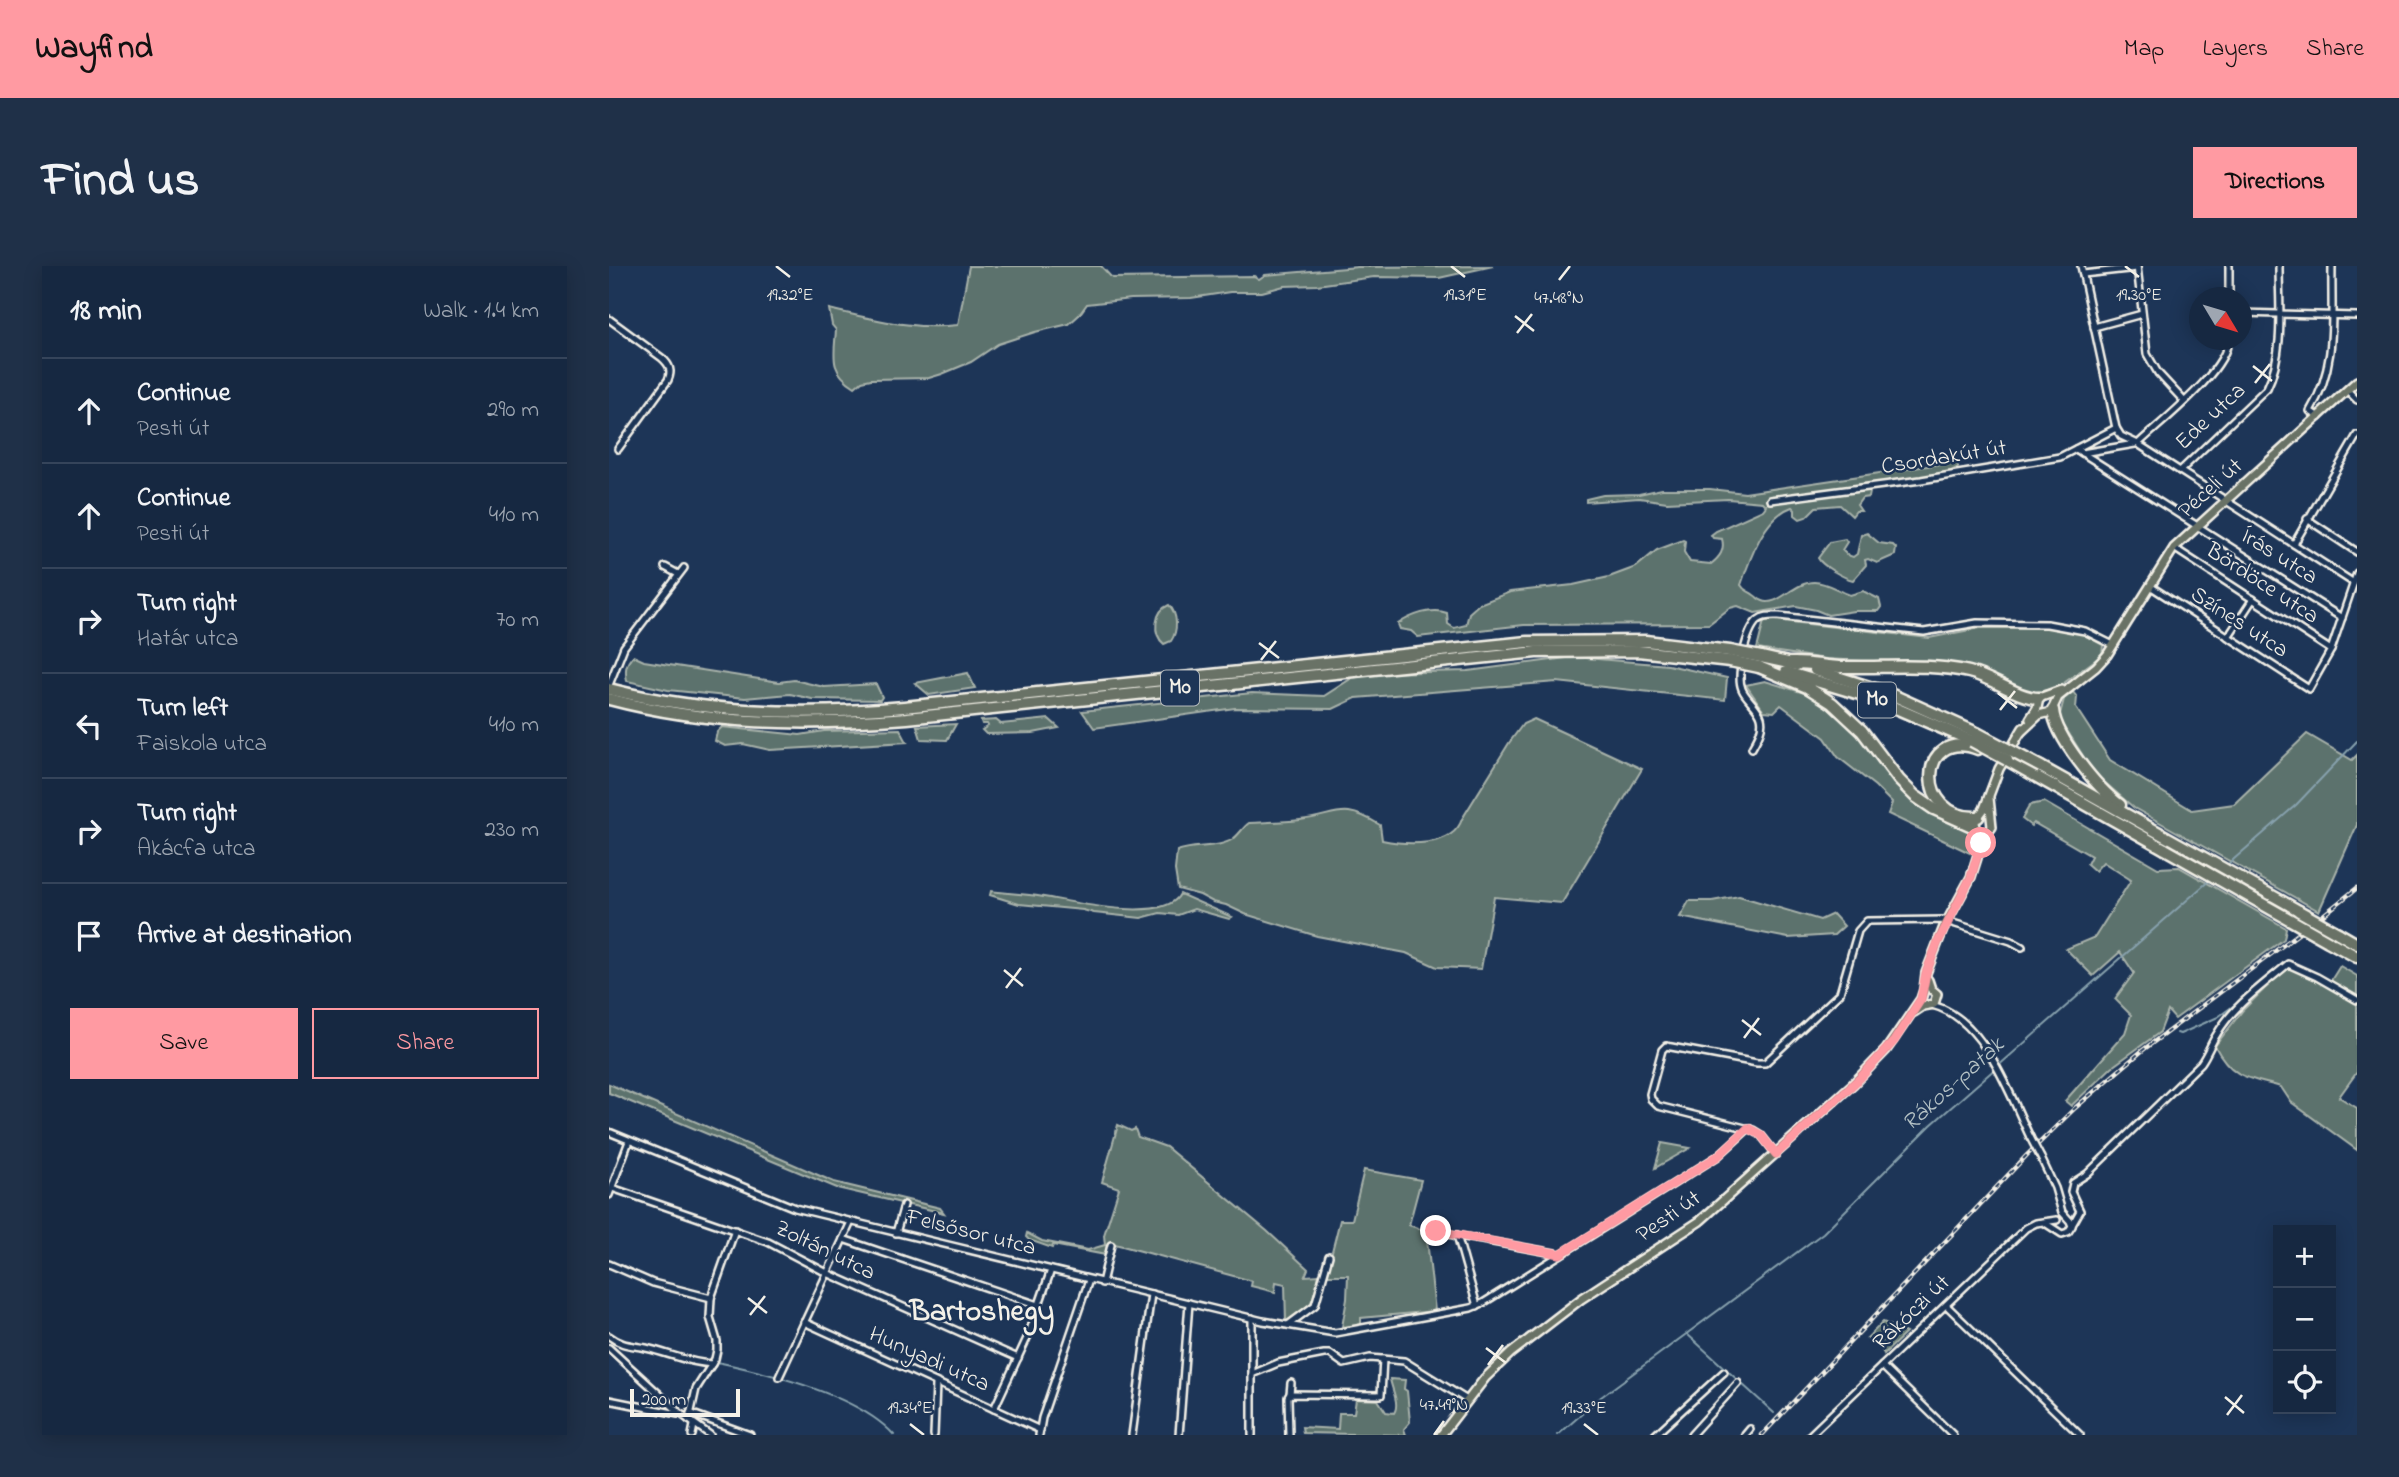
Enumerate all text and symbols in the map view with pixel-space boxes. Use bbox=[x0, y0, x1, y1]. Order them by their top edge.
text: Wayfind bbox=[35, 25, 153, 73]
text: Map bbox=[2124, 32, 2164, 67]
text: Layers bbox=[2202, 32, 2268, 67]
text: Share bbox=[2306, 32, 2364, 67]
text: Find us bbox=[42, 146, 199, 218]
button: Directions bbox=[2193, 147, 2357, 218]
text: 19.32°E bbox=[767, 283, 814, 309]
text: 19.31°E bbox=[1443, 283, 1487, 309]
text: 19.30°E bbox=[2116, 283, 2162, 309]
text: 47.48°N bbox=[1534, 286, 1584, 312]
north arrow bbox=[2189, 287, 2252, 350]
text: 18 min bbox=[70, 290, 142, 334]
text: Walk · 1.4 km bbox=[423, 295, 539, 328]
text: Continue bbox=[137, 375, 230, 413]
street label: Ede utca bbox=[2168, 375, 2254, 459]
icon: ahead bbox=[70, 392, 108, 430]
text: 290 m bbox=[487, 394, 539, 427]
text: Pesti út bbox=[137, 413, 209, 446]
street label: Csordakút út bbox=[1879, 432, 2009, 484]
street label: Péceli út bbox=[2171, 451, 2251, 527]
text: Continue bbox=[137, 480, 230, 518]
icon: ahead bbox=[70, 497, 108, 535]
text: 410 m bbox=[489, 499, 539, 532]
text: Pesti út bbox=[137, 518, 209, 551]
street label: Írás utca bbox=[2233, 520, 2324, 594]
street label: Bördöce utca bbox=[2198, 534, 2325, 633]
street label: Színes utca bbox=[2183, 579, 2295, 667]
text: Turn right bbox=[137, 585, 237, 623]
icon: right bbox=[70, 602, 108, 640]
text: 70 m bbox=[496, 604, 539, 637]
text: Határ utca bbox=[137, 623, 238, 656]
road number: M0 bbox=[1161, 670, 1199, 706]
road number: M0 bbox=[1858, 682, 1896, 718]
text: Turn left bbox=[137, 690, 228, 728]
icon: left bbox=[70, 707, 108, 745]
text: 410 m bbox=[489, 709, 539, 742]
text: Faiskola utca bbox=[137, 728, 267, 761]
text: Turn right bbox=[137, 795, 237, 833]
icon: right bbox=[70, 812, 108, 850]
text: 230 m bbox=[485, 814, 539, 847]
route start bbox=[1965, 827, 1996, 858]
text: Akácfa utca bbox=[137, 833, 255, 866]
icon: arrive bbox=[70, 917, 108, 955]
text: Arrive at destination bbox=[137, 917, 352, 955]
button: Save bbox=[70, 1008, 298, 1079]
button: Share bbox=[312, 1008, 539, 1079]
water label: Rákos-patak bbox=[1895, 1028, 2014, 1141]
street label: Pesti út bbox=[1630, 1183, 1708, 1251]
street label: Felsősor utca bbox=[902, 1201, 1039, 1265]
street label: Zoltán utca bbox=[769, 1212, 881, 1290]
route end bbox=[1420, 1215, 1451, 1246]
map controls bbox=[2273, 1225, 2336, 1414]
button: + bbox=[2273, 1225, 2336, 1288]
street label: Rákóczi út bbox=[1866, 1267, 1959, 1359]
button: − bbox=[2273, 1288, 2336, 1351]
district label: Bartoshegy bbox=[908, 1291, 1054, 1336]
street label: Hunyadi utca bbox=[862, 1319, 995, 1403]
button: locate bbox=[2273, 1351, 2336, 1414]
scale bar bbox=[630, 1386, 740, 1418]
text: 200 m bbox=[641, 1387, 686, 1414]
text: 47.49°N bbox=[1420, 1393, 1468, 1419]
text: 19.34°E bbox=[887, 1396, 933, 1422]
text: 19.33°E bbox=[1561, 1396, 1607, 1422]

